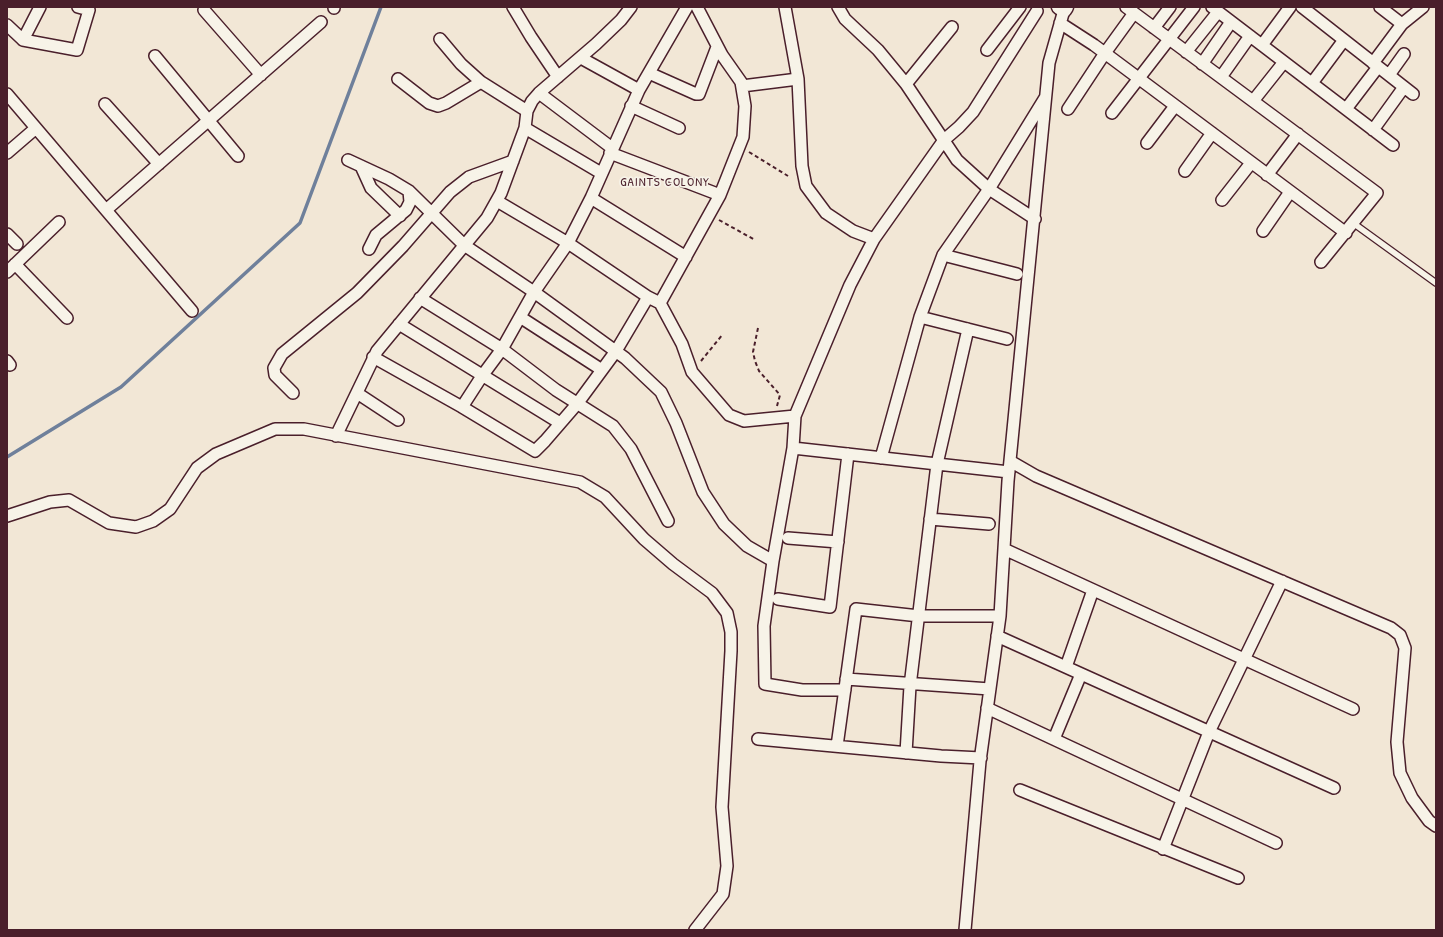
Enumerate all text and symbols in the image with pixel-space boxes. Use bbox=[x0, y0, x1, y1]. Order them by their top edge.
district label: GAINTS COLONY bbox=[620, 175, 710, 191]

